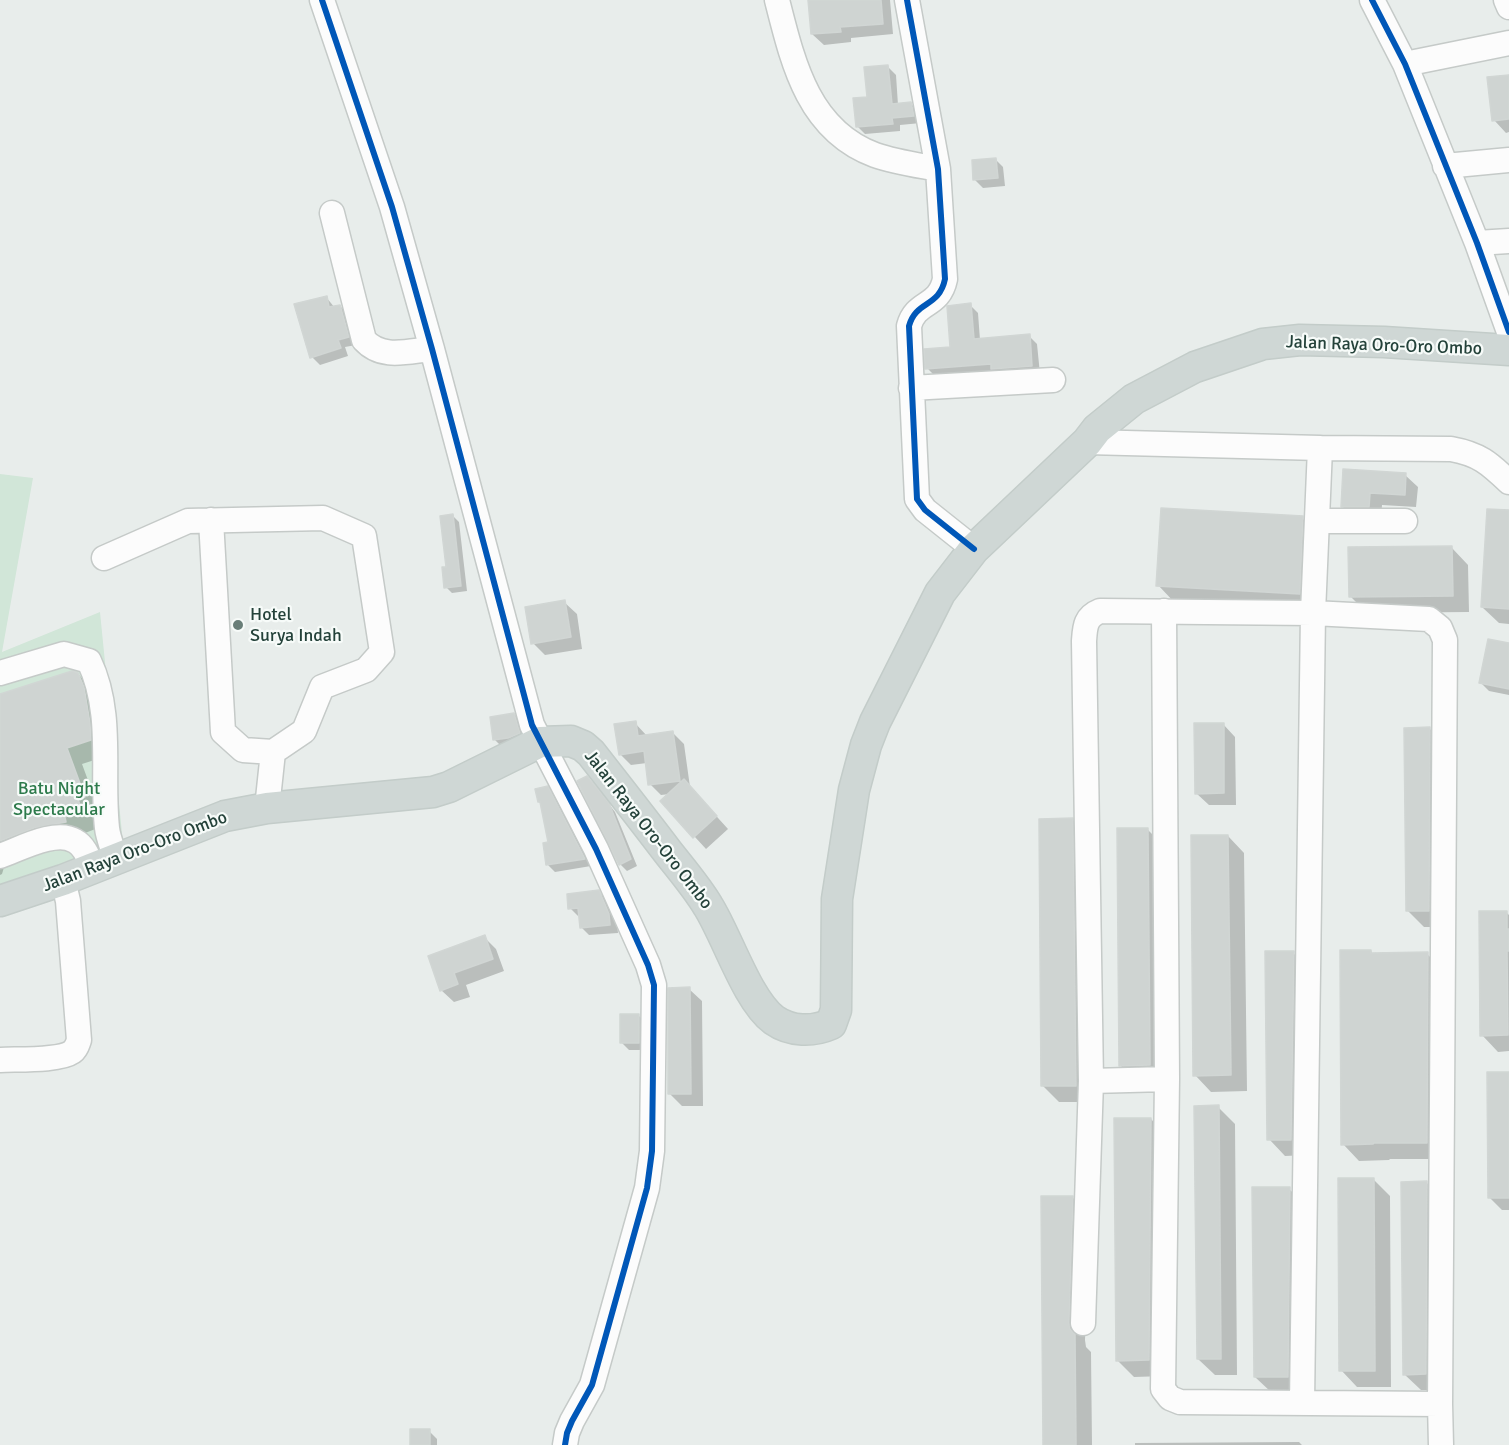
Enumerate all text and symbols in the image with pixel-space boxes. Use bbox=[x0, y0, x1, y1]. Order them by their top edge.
street label: Jalan Raya Oro-Oro Ombo bbox=[1286, 332, 1482, 360]
place label: Hotel Surya Indah bbox=[250, 604, 342, 646]
marker: Hotel Surya Indah bbox=[231, 618, 245, 632]
street label: Jalan Raya Oro-Oro Ombo bbox=[579, 746, 717, 914]
park label: Batu Night Spectacular bbox=[13, 778, 105, 820]
street label: Jalan Raya Oro-Oro Ombo bbox=[40, 807, 230, 897]

